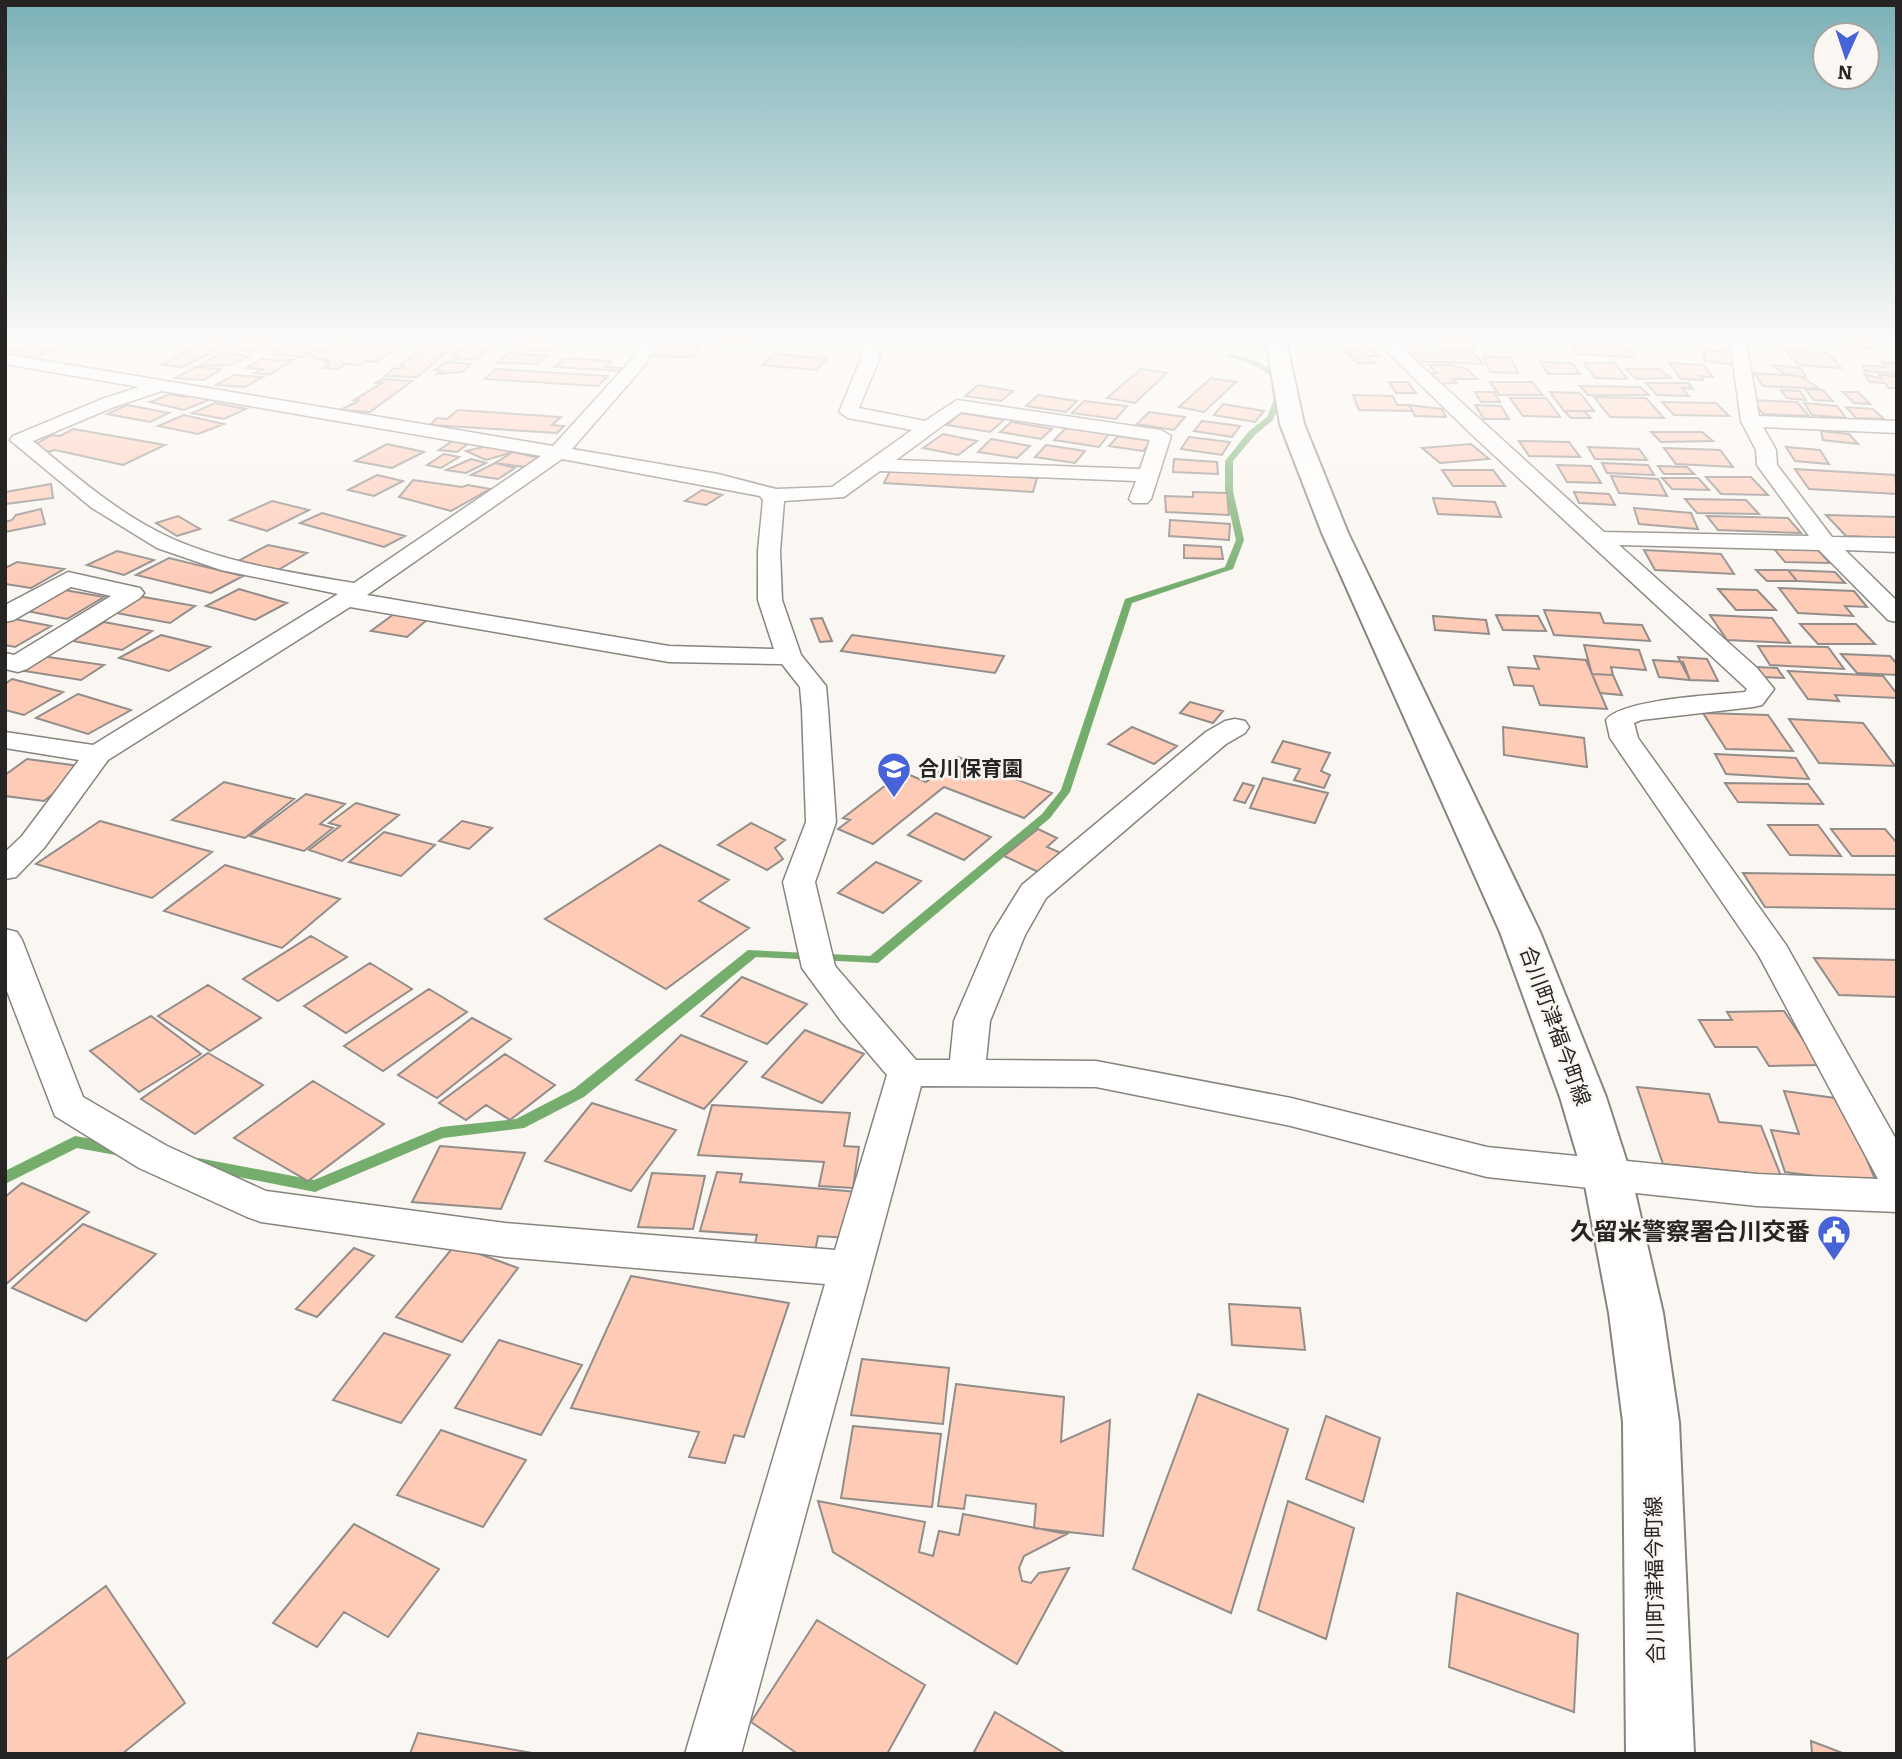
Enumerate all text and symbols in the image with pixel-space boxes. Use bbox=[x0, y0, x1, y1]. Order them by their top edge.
north arrow bbox=[1811, 21, 1881, 91]
text: N bbox=[1837, 61, 1853, 84]
school or university icon: 合川保育園 bbox=[875, 750, 913, 799]
place label: 合川保育園 bbox=[918, 756, 1023, 782]
street label: 合川町津福今町線 bbox=[1514, 943, 1596, 1109]
public building icon: 久留米警察署合川交番 bbox=[1815, 1213, 1853, 1262]
place label: 久留米警察署合川交番 bbox=[1570, 1218, 1810, 1246]
street label: 合川町津福今町線 bbox=[1641, 1496, 1669, 1664]

